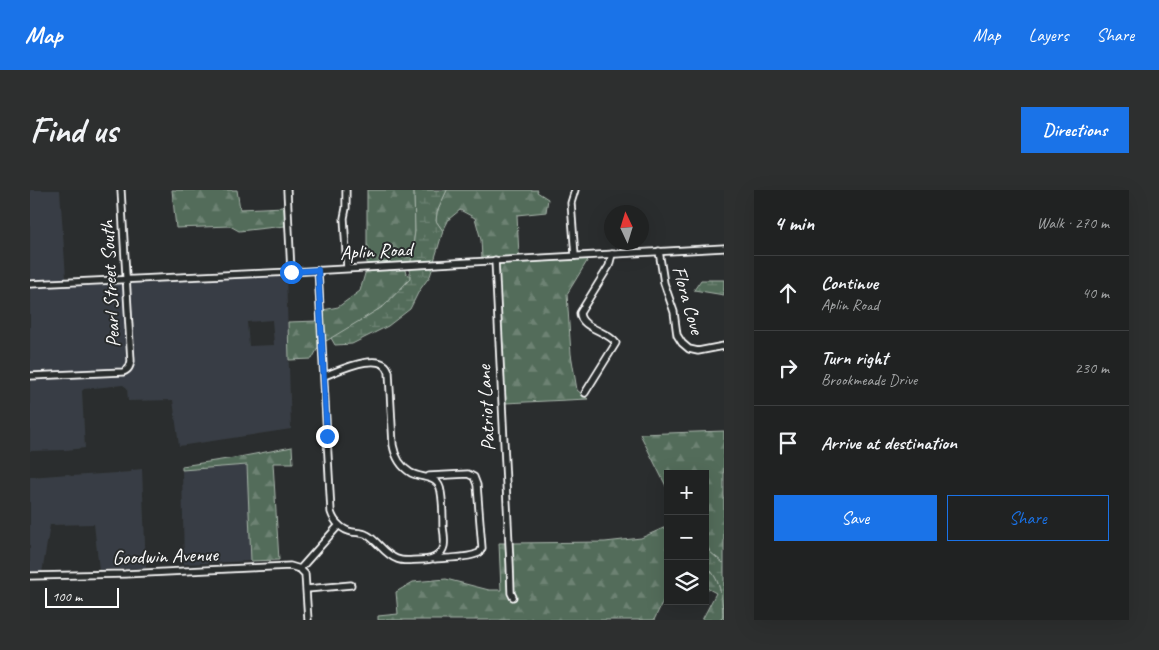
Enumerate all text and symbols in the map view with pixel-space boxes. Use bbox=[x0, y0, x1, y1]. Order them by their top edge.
text: Map bbox=[25, 20, 62, 50]
text: Map bbox=[973, 24, 1001, 46]
text: Layers bbox=[1029, 24, 1068, 46]
text: Share bbox=[1096, 24, 1134, 46]
button: Directions bbox=[1021, 107, 1129, 153]
text: Find us bbox=[30, 108, 117, 153]
north arrow bbox=[604, 205, 649, 250]
text: 4 min bbox=[774, 210, 814, 236]
text: Walk · 270 m bbox=[1037, 213, 1109, 233]
street label: Pearl Street South bbox=[94, 218, 126, 348]
street label: Aplin Road bbox=[339, 236, 416, 265]
route start bbox=[280, 261, 303, 284]
street label: Flora Cove bbox=[666, 263, 710, 338]
text: Continue bbox=[821, 271, 878, 295]
icon: ahead bbox=[774, 279, 802, 307]
text: 40 m bbox=[1082, 283, 1109, 303]
text: Aplin Road bbox=[821, 295, 879, 315]
text: Turn right bbox=[821, 346, 888, 370]
icon: right bbox=[774, 354, 802, 382]
text: 230 m bbox=[1075, 358, 1109, 378]
street label: Patriot Lane bbox=[471, 363, 501, 452]
text: Brookmeade Drive bbox=[821, 370, 917, 390]
route end bbox=[316, 425, 339, 448]
icon: arrive bbox=[774, 429, 802, 457]
text: Arrive at destination bbox=[821, 431, 957, 455]
map controls bbox=[664, 470, 709, 605]
button: + bbox=[664, 470, 709, 515]
button: Save bbox=[774, 495, 937, 541]
button: Share bbox=[947, 495, 1109, 541]
button: − bbox=[664, 515, 709, 560]
street label: Goodwin Avenue bbox=[112, 542, 220, 570]
button: layers bbox=[664, 560, 709, 605]
scale bar bbox=[45, 585, 119, 608]
text: 100 m bbox=[52, 588, 82, 605]

